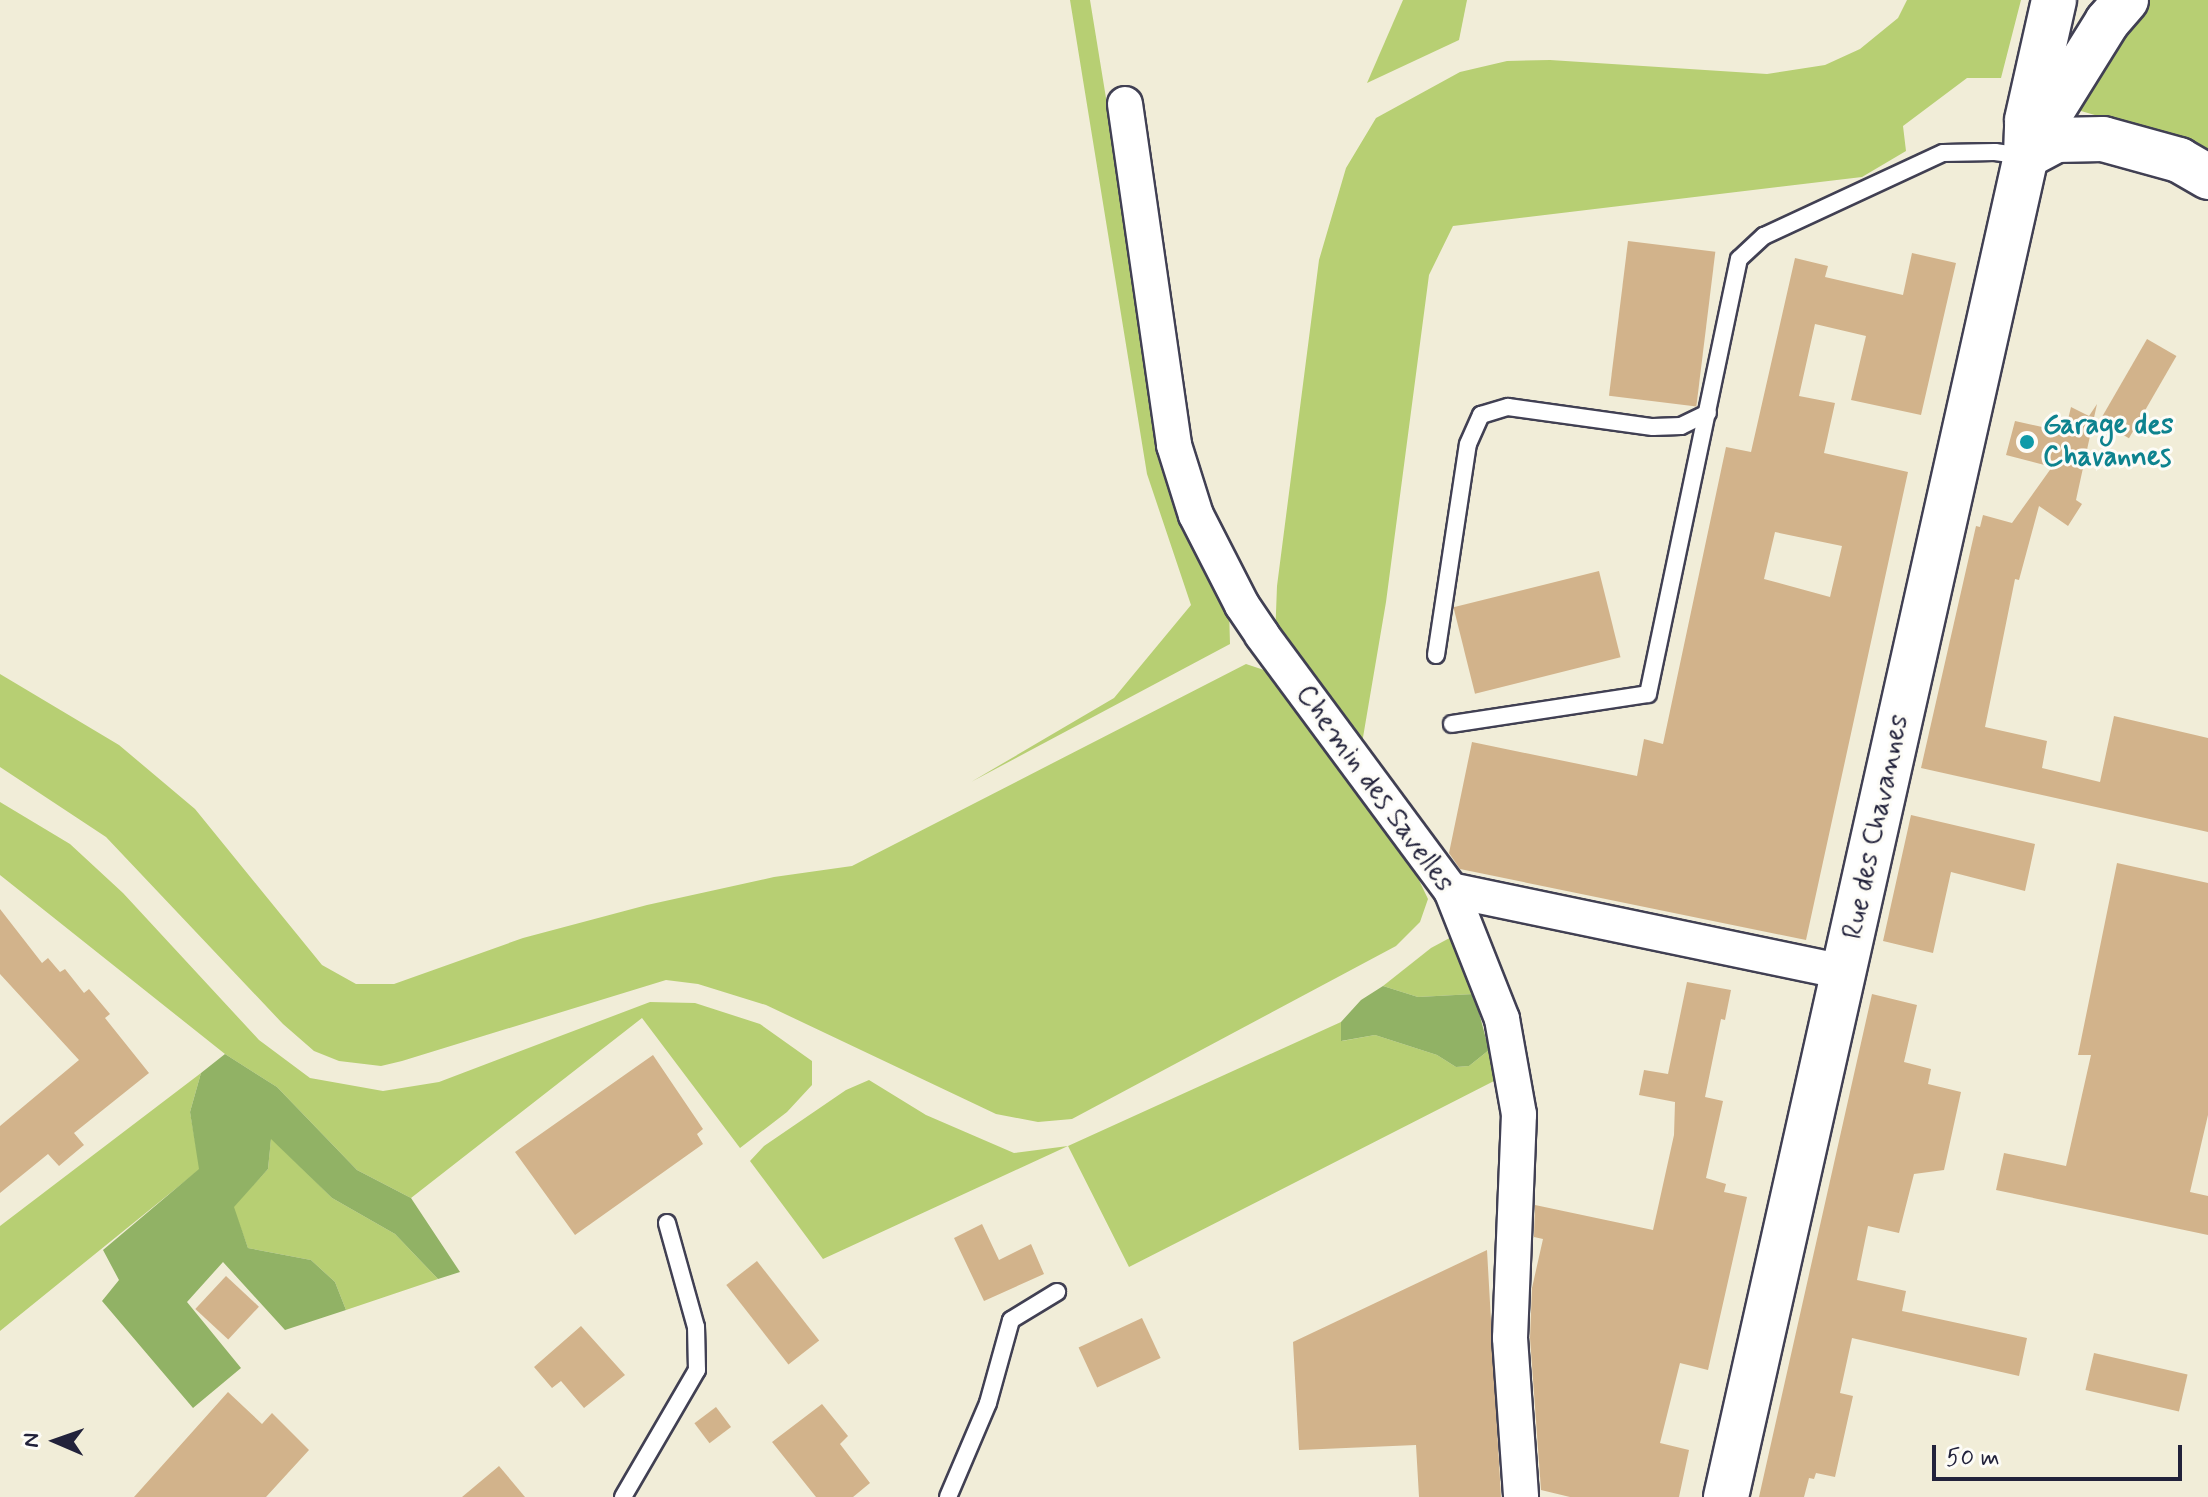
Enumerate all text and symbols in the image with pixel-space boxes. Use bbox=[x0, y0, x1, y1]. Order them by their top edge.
place label: Garage des Chavannes bbox=[2043, 409, 2174, 475]
marker: Garage des Chavannes bbox=[2018, 433, 2036, 451]
street label: Chemin des Savelles bbox=[1288, 679, 1460, 899]
street label: Rue des Chavannes bbox=[1837, 714, 1917, 940]
north arrow bbox=[16, 1401, 96, 1481]
scale bar bbox=[1936, 1429, 2186, 1479]
text: N bbox=[18, 1432, 46, 1448]
text: 50 m bbox=[1946, 1443, 2000, 1474]

